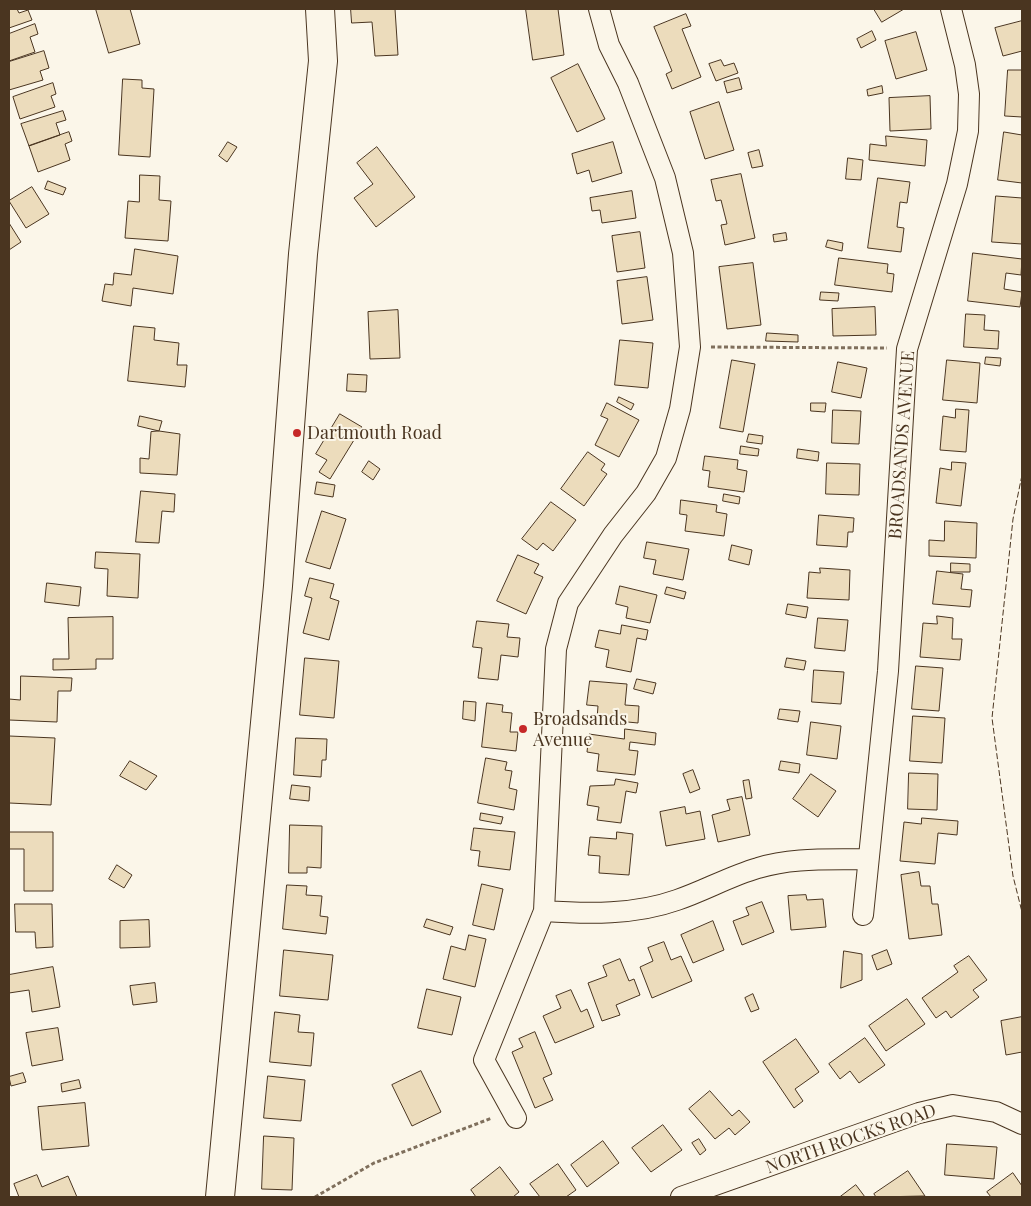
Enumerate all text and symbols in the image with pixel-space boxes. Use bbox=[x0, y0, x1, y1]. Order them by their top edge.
street label: BROADSANDS AVENUE bbox=[885, 350, 919, 540]
place label: Dartmouth Road bbox=[307, 422, 442, 444]
marker: Dartmouth Road bbox=[291, 427, 303, 439]
place label: Broadsands Avenue bbox=[533, 708, 627, 751]
marker: Broadsands Avenue bbox=[517, 723, 529, 735]
street label: NORTH ROCKS ROAD bbox=[763, 1100, 939, 1178]

